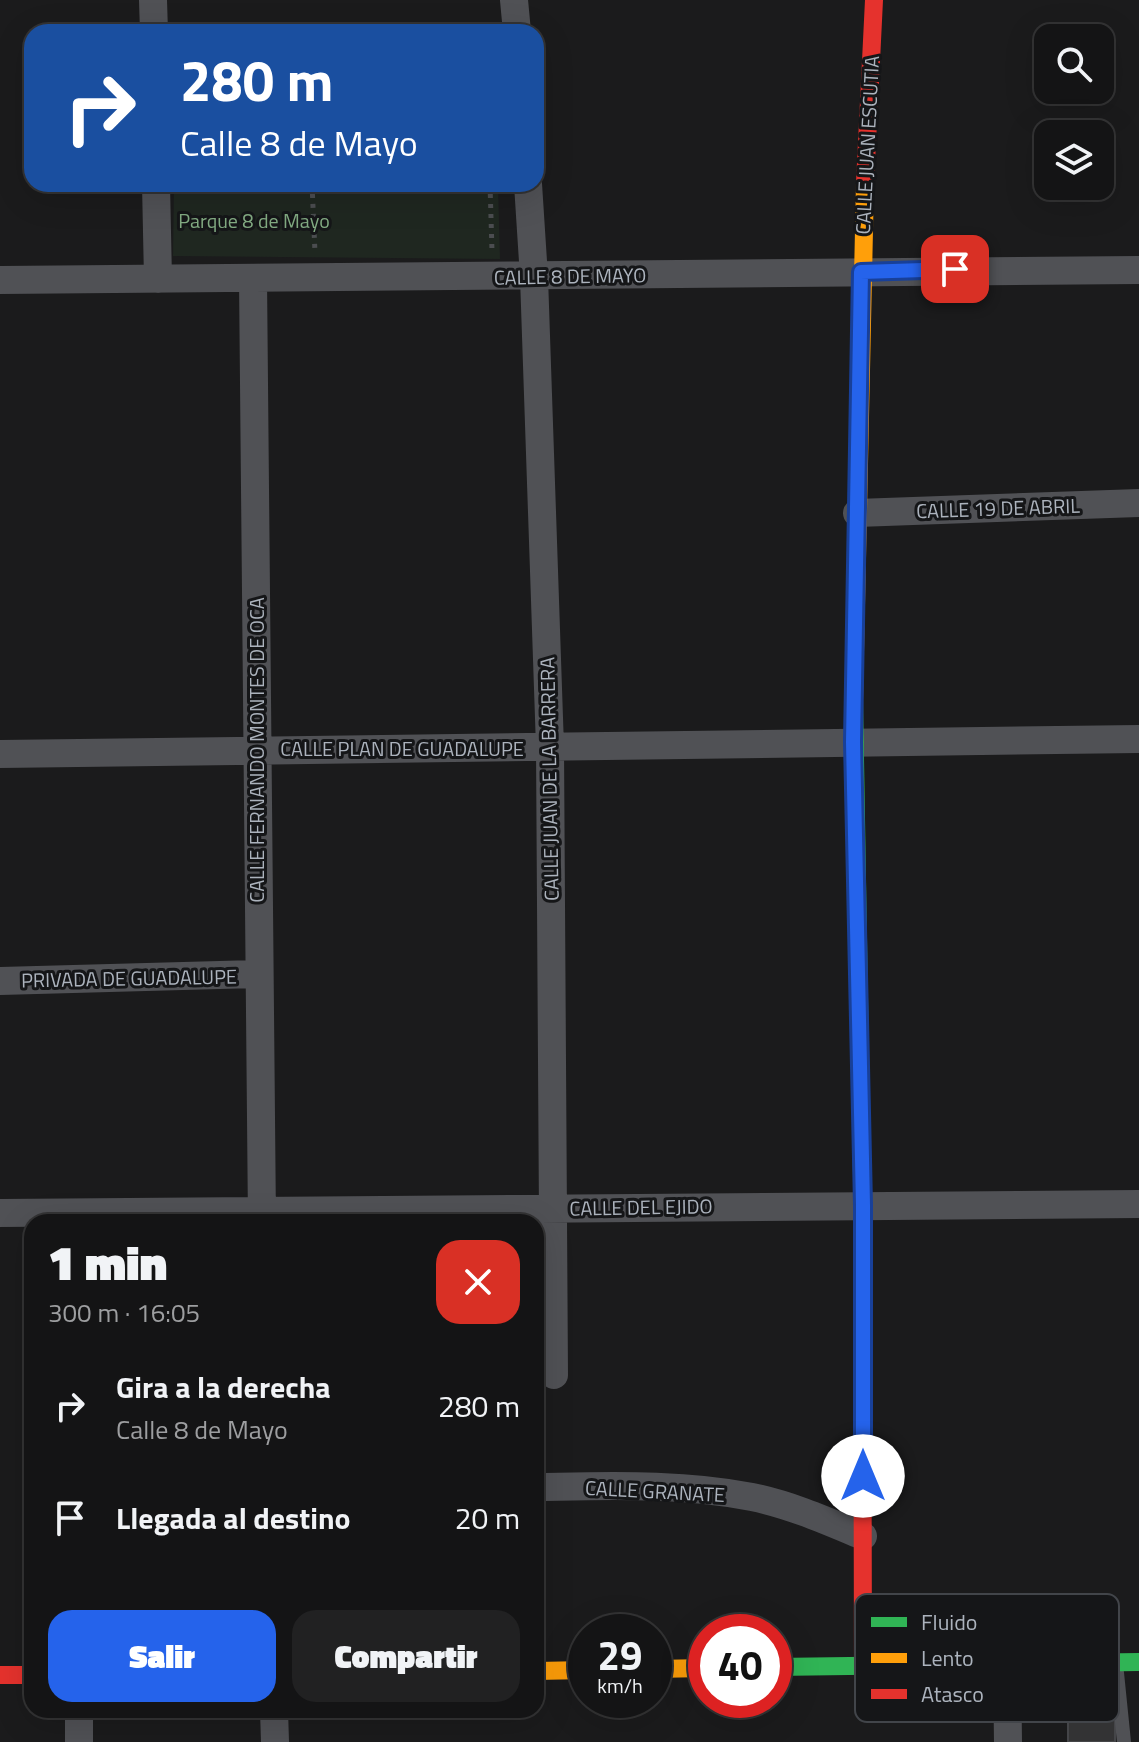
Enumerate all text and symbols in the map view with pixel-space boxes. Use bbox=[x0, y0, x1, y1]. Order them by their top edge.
map controls bbox=[1034, 24, 1114, 200]
button: search bbox=[1034, 24, 1114, 104]
text: 280 m bbox=[180, 38, 333, 123]
street label: CALLE JUAN ESCUTIA bbox=[847, 55, 887, 235]
icon: right bbox=[48, 56, 152, 160]
text: Calle 8 de Mayo bbox=[180, 115, 418, 170]
button: layers bbox=[1034, 120, 1114, 200]
park label: Parque 8 de Mayo bbox=[178, 205, 330, 236]
pin bbox=[921, 235, 989, 303]
icon: arrive bbox=[933, 247, 977, 291]
street label: CALLE 8 DE MAYO bbox=[493, 259, 647, 293]
street label: CALLE 19 DE ABRIL bbox=[916, 490, 1081, 526]
street label: CALLE FERNANDO MONTES DE OCA bbox=[241, 597, 272, 903]
street label: CALLE JUAN DE LA BARRERA bbox=[531, 657, 567, 901]
street label: CALLE PLAN DE GUADALUPE bbox=[280, 733, 524, 764]
street label: PRIVADA DE GUADALUPE bbox=[21, 961, 237, 995]
street label: CALLE DEL EJIDO bbox=[569, 1190, 713, 1224]
text: 1 min bbox=[48, 1226, 167, 1299]
button: close bbox=[436, 1240, 520, 1324]
text: 300 m · 16:05 bbox=[48, 1293, 200, 1332]
text: Gira a la derecha bbox=[116, 1364, 331, 1410]
text: 280 m bbox=[438, 1383, 520, 1429]
icon: right bbox=[48, 1384, 92, 1428]
text: Calle 8 de Mayo bbox=[116, 1410, 288, 1449]
position arrow bbox=[821, 1434, 905, 1518]
street label: CALLE GRANATE bbox=[584, 1472, 726, 1510]
text: Llegada al destino bbox=[116, 1495, 350, 1541]
text: 20 m bbox=[455, 1495, 520, 1541]
icon: arrive bbox=[48, 1496, 92, 1540]
legend bbox=[855, 1594, 1119, 1722]
text: Fluido bbox=[921, 1605, 977, 1639]
button: Salir bbox=[48, 1610, 276, 1702]
button: Compartir bbox=[292, 1610, 520, 1702]
speed limit sign: 40 bbox=[688, 1614, 792, 1718]
text: 29 bbox=[598, 1625, 642, 1686]
text: Lento bbox=[921, 1641, 974, 1675]
text: km/h bbox=[597, 1670, 643, 1701]
text: Atasco bbox=[921, 1677, 984, 1711]

